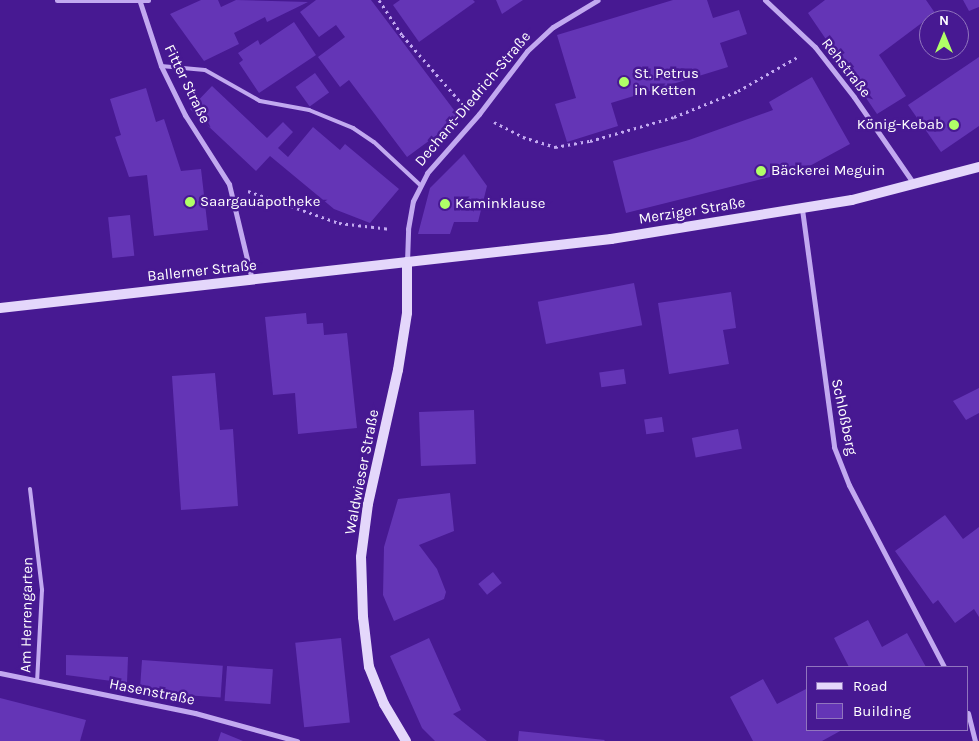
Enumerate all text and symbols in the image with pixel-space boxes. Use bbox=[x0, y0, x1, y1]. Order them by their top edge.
north arrow bbox=[919, 10, 969, 60]
text: N bbox=[939, 12, 949, 29]
street label: Dechant-Diedrich-Straße bbox=[411, 28, 535, 170]
street label: Rehstraße bbox=[817, 35, 875, 101]
street label: Fitter Straße bbox=[160, 42, 214, 126]
place label: St. Petrus in Ketten bbox=[634, 64, 699, 99]
marker: St. Petrus in Ketten bbox=[618, 76, 630, 88]
place label: König-Kebab bbox=[857, 116, 944, 134]
marker: König-Kebab bbox=[948, 119, 960, 131]
place label: Bäckerei Meguin bbox=[771, 162, 885, 180]
marker: Bäckerei Meguin bbox=[755, 165, 767, 177]
place label: Saargauapotheke bbox=[200, 193, 320, 211]
street label: Merziger Straße bbox=[637, 194, 747, 228]
place label: Kaminklause bbox=[455, 195, 546, 213]
marker: Saargauapotheke bbox=[184, 196, 196, 208]
marker: Kaminklause bbox=[439, 198, 451, 210]
street label: Ballerner Straße bbox=[146, 256, 258, 286]
street label: Schloßberg bbox=[827, 377, 861, 457]
street label: Waldwieser Straße bbox=[341, 408, 383, 536]
street label: Am Herrengarten bbox=[17, 557, 37, 673]
legend bbox=[806, 666, 969, 731]
street label: Hasenstraße bbox=[108, 675, 196, 709]
text: Road bbox=[853, 677, 888, 695]
text: Building bbox=[853, 702, 911, 720]

